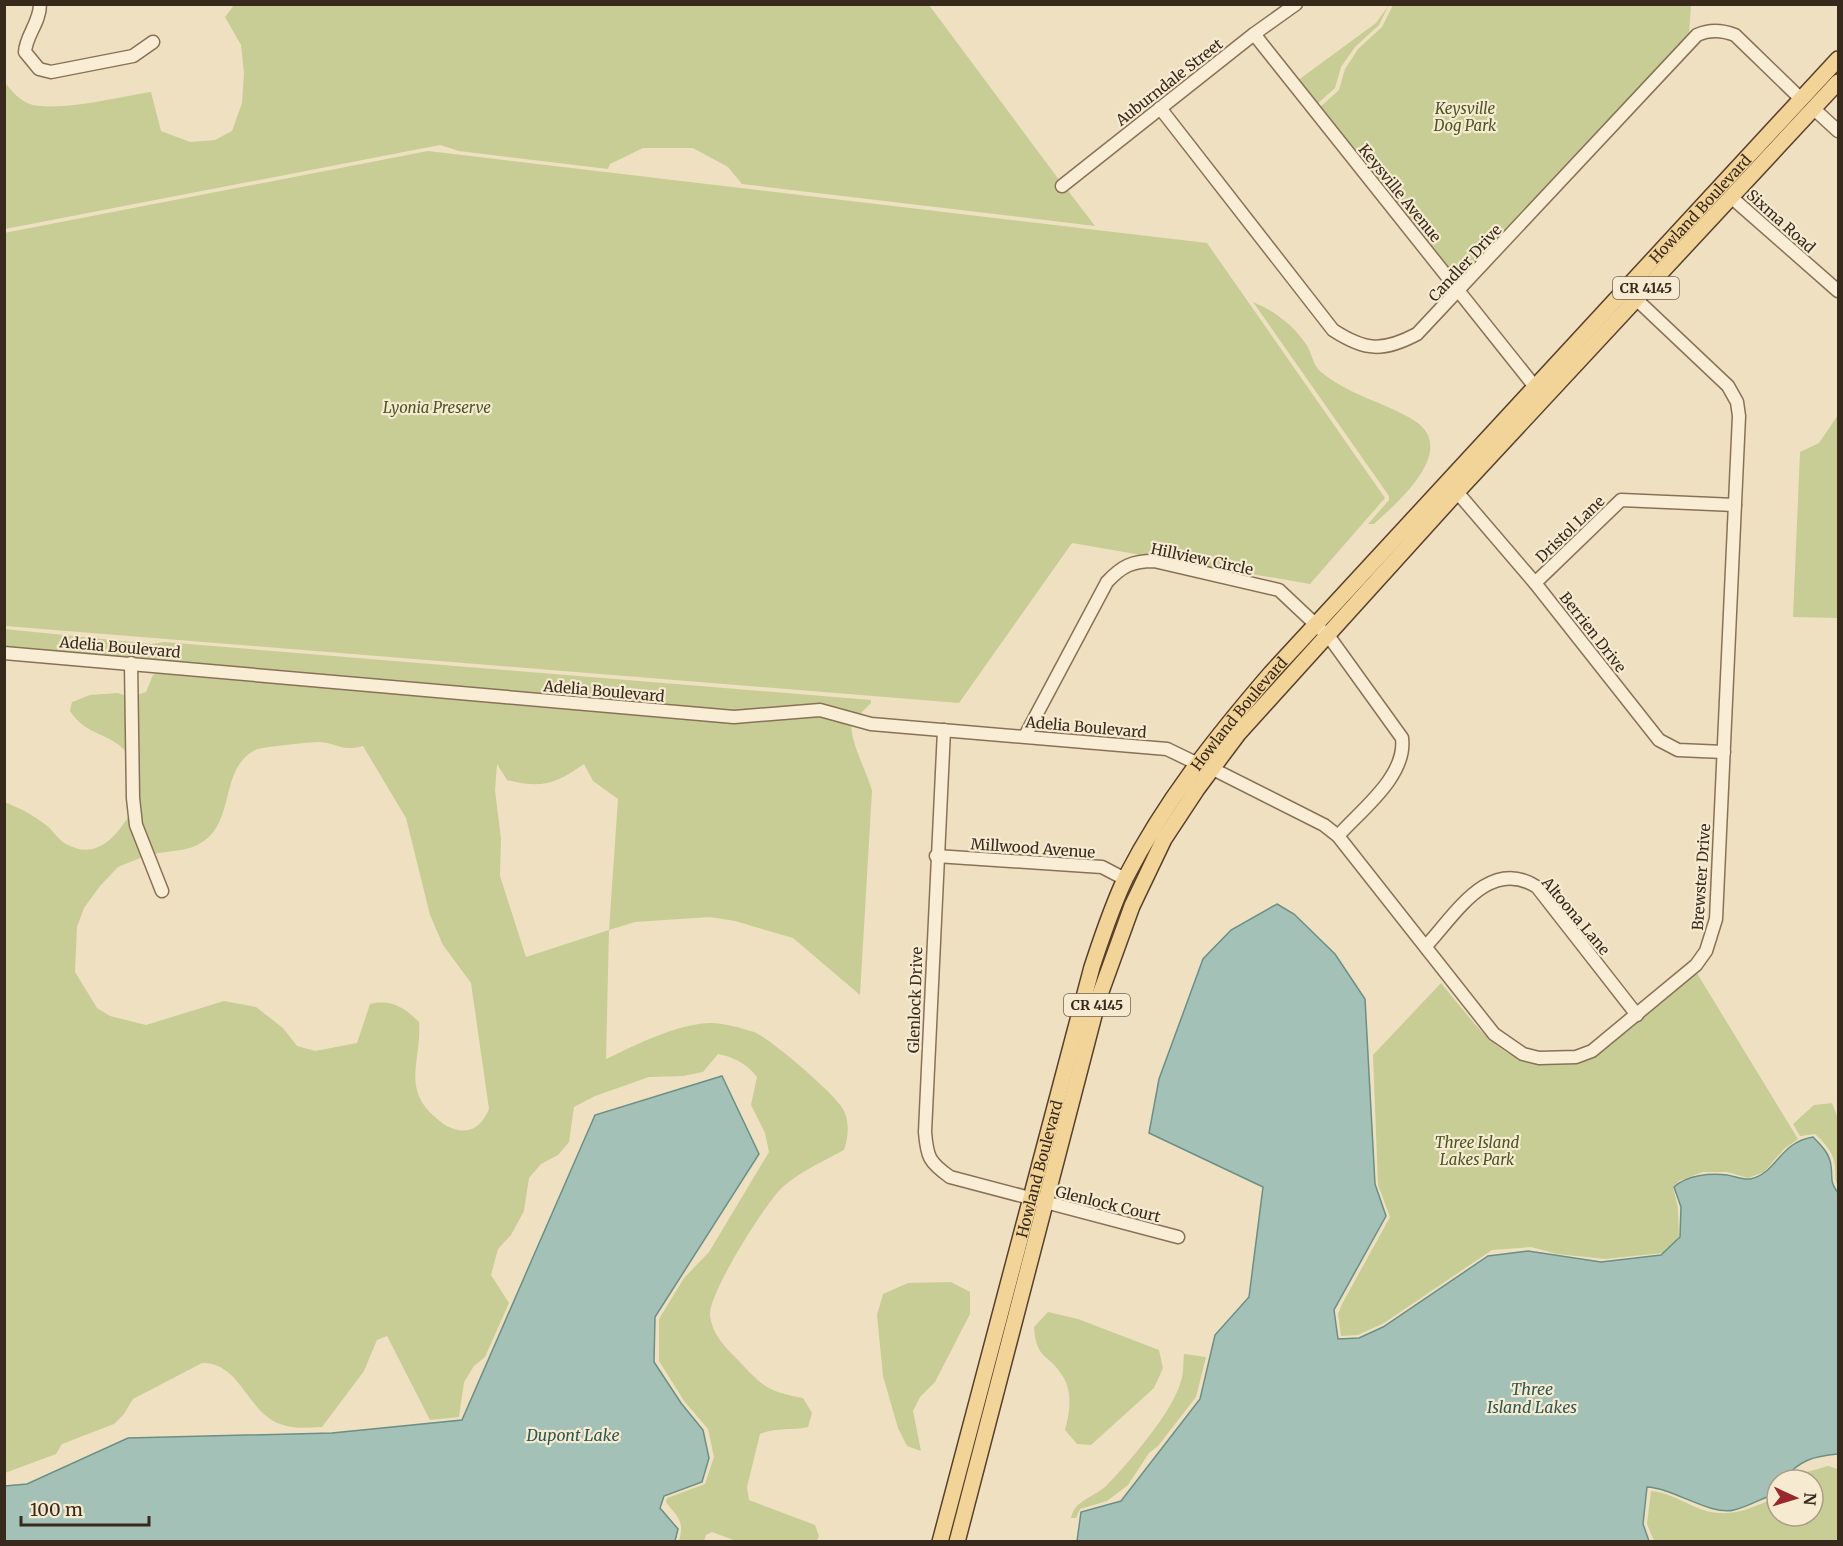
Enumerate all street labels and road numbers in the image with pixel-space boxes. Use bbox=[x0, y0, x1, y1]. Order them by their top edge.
street label: Auburndale Street bbox=[1111, 34, 1226, 130]
street label: Keysville Avenue bbox=[1355, 140, 1446, 246]
street label: Howland Boulevard bbox=[1645, 150, 1755, 267]
street label: Sixma Road bbox=[1743, 185, 1819, 257]
street label: Candler Drive bbox=[1424, 220, 1506, 306]
road number: CR 4145 bbox=[1613, 277, 1679, 299]
street label: Dristol Lane bbox=[1532, 491, 1608, 566]
street label: Hillview Circle bbox=[1149, 539, 1255, 579]
street label: Berrien Drive bbox=[1556, 588, 1630, 676]
street label: Adelia Boulevard bbox=[58, 632, 181, 662]
street label: Howland Boulevard bbox=[1186, 653, 1291, 774]
street label: Adelia Boulevard bbox=[542, 676, 665, 706]
street label: Adelia Boulevard bbox=[1024, 712, 1147, 742]
street label: Brewster Drive bbox=[1688, 823, 1714, 931]
street label: Millwood Avenue bbox=[970, 834, 1096, 862]
street label: Altoona Lane bbox=[1537, 872, 1614, 959]
street label: Glenlock Drive bbox=[904, 946, 926, 1053]
road number: CR 4145 bbox=[1064, 994, 1130, 1016]
street label: Howland Boulevard bbox=[1011, 1098, 1066, 1240]
street label: Glenlock Court bbox=[1053, 1182, 1163, 1226]

